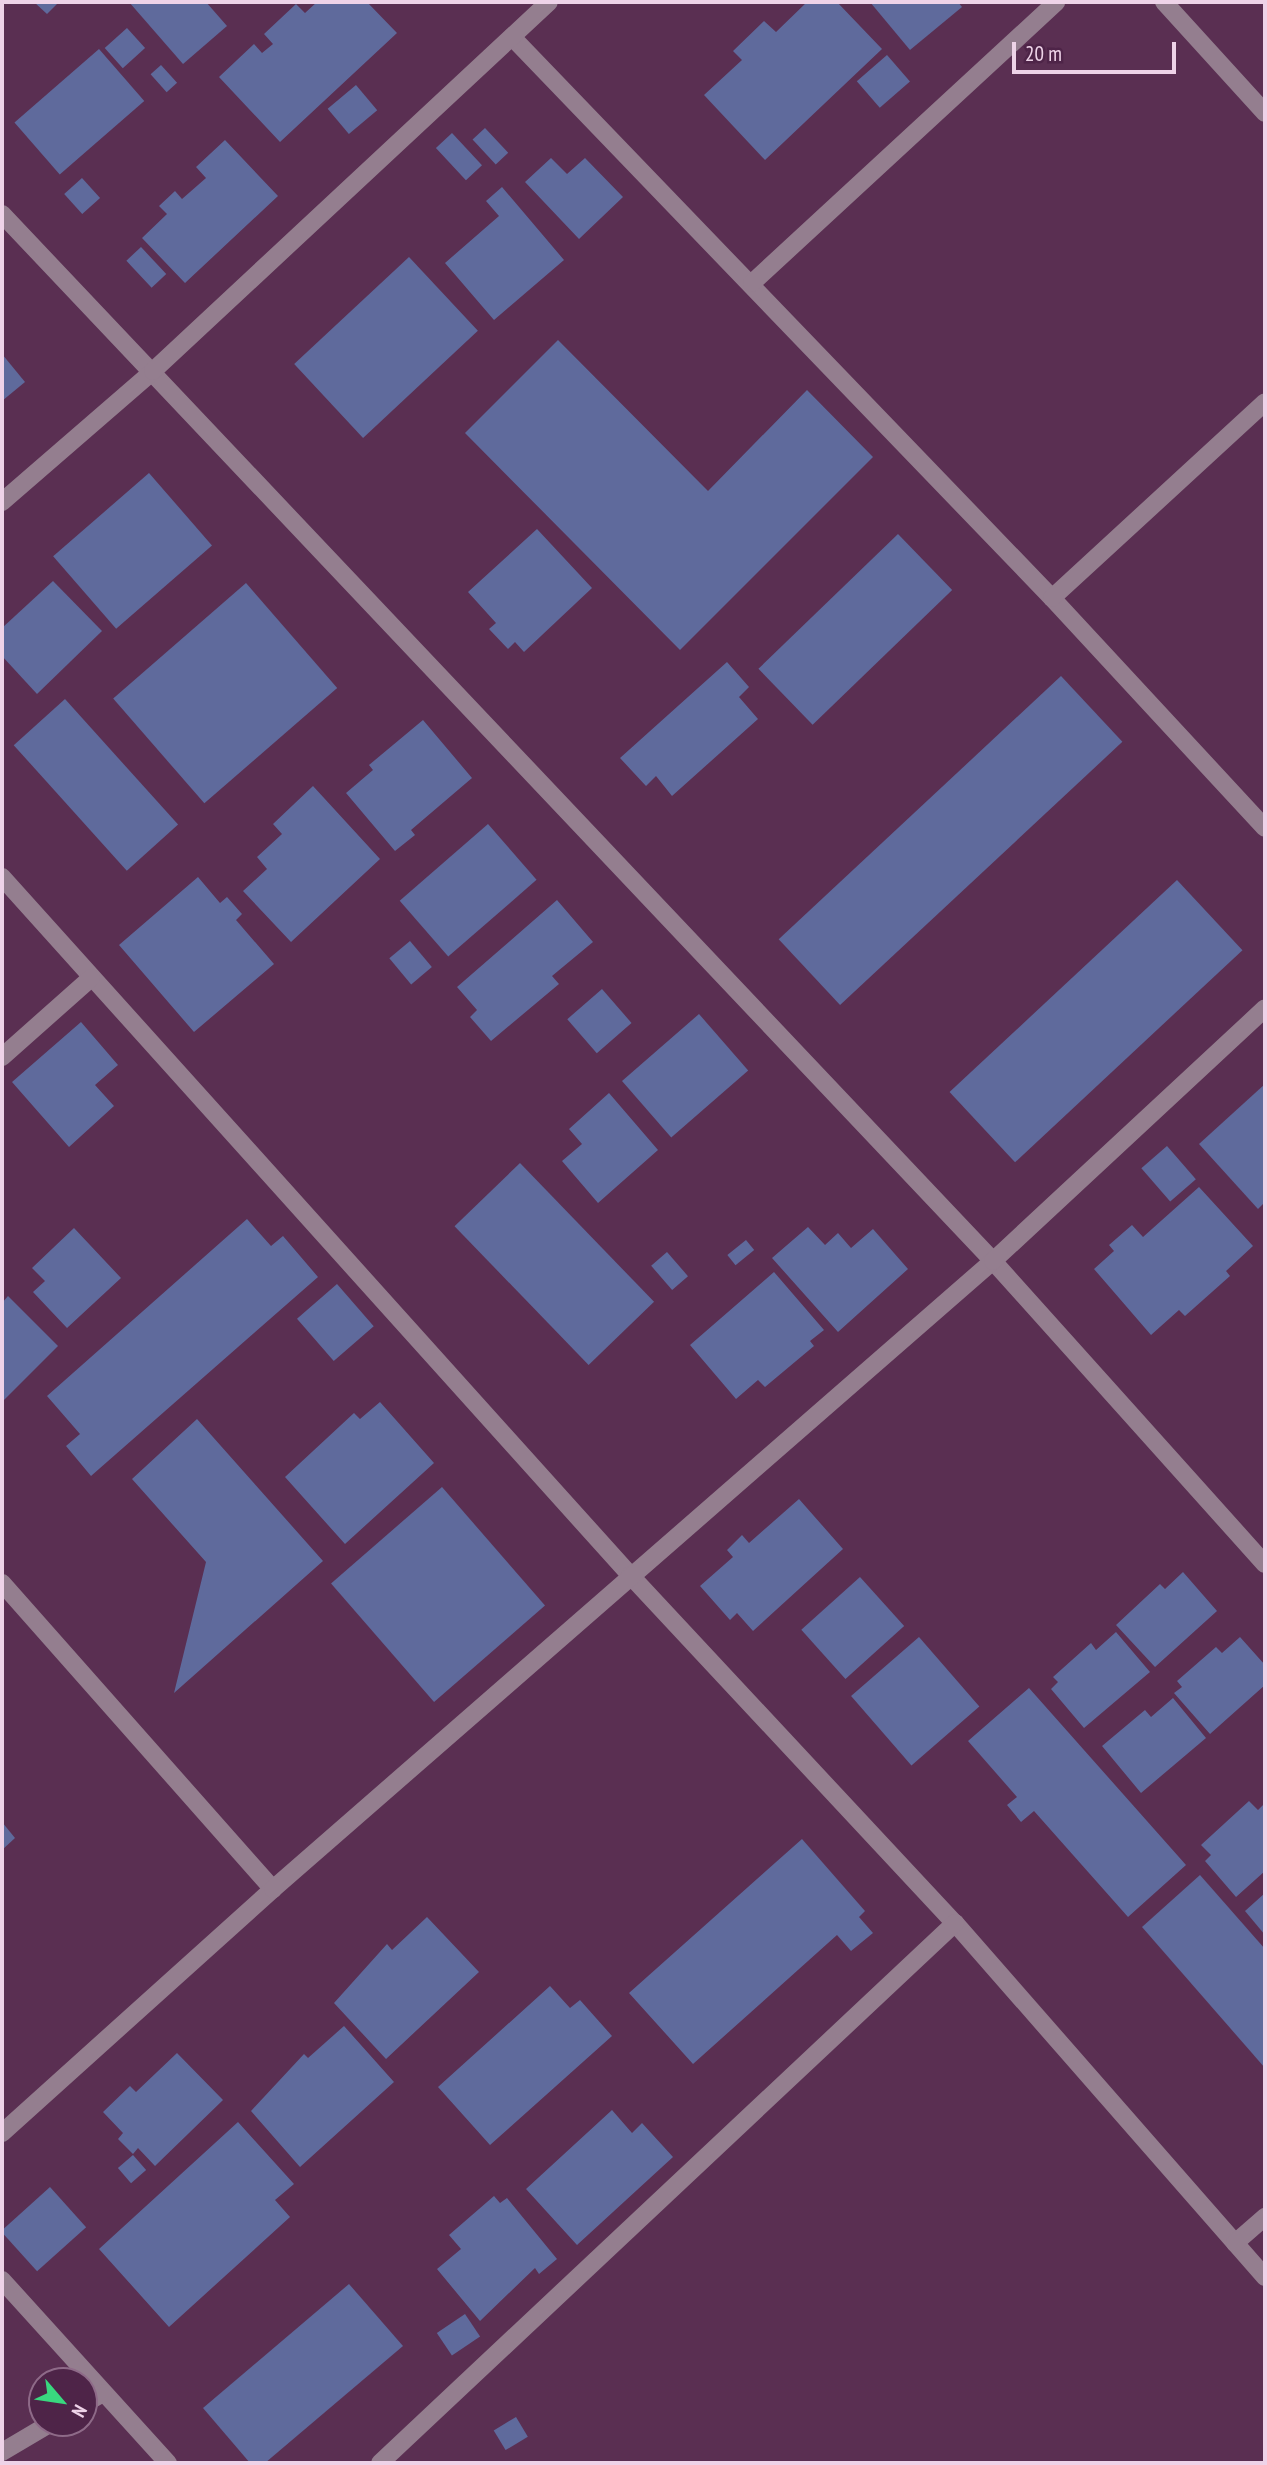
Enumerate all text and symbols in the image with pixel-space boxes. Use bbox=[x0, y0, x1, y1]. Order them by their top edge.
scale bar bbox=[1015, 28, 1180, 72]
text: 20 m bbox=[1025, 40, 1062, 67]
north arrow bbox=[28, 2367, 98, 2437]
text: N bbox=[67, 2401, 93, 2422]

